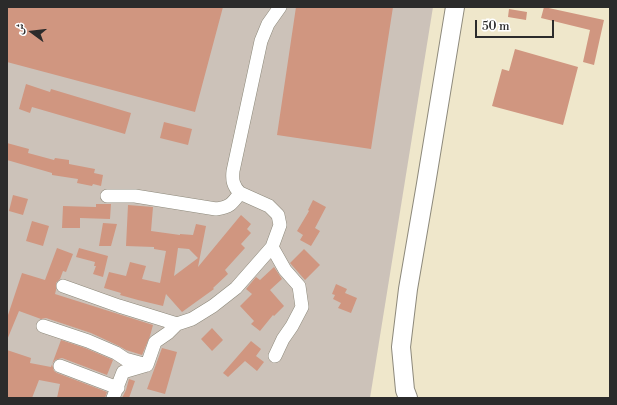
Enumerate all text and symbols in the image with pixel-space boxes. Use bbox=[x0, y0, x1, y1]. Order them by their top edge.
north arrow bbox=[12, 12, 52, 52]
scale bar bbox=[477, 12, 556, 38]
text: 50 m bbox=[482, 19, 510, 34]
text: ش bbox=[12, 22, 29, 36]

